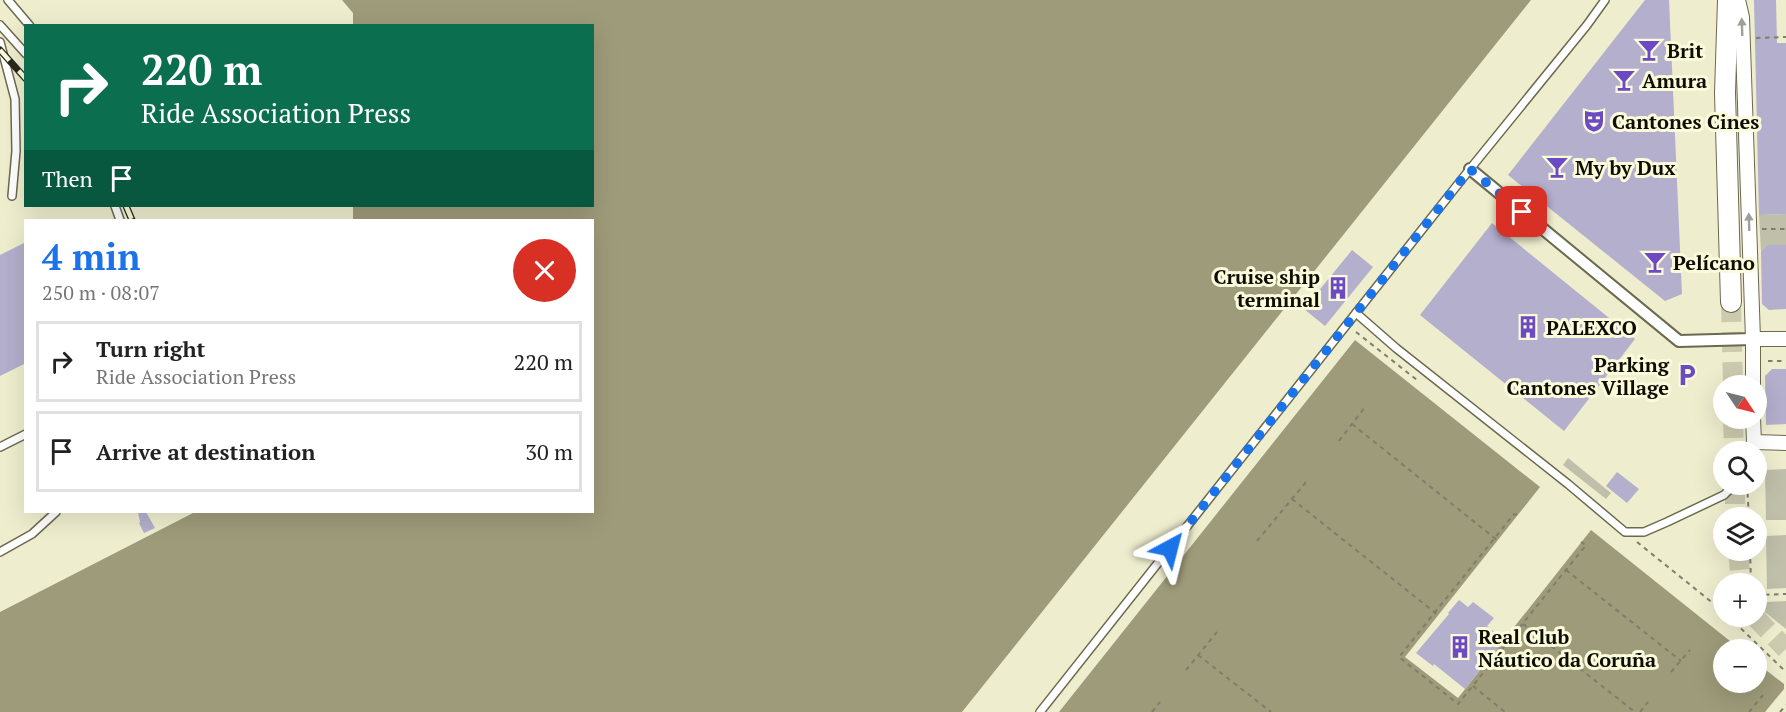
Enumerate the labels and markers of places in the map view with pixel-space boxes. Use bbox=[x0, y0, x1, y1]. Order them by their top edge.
bar icon: Brit bbox=[1636, 37, 1662, 63]
place label: Brit bbox=[1667, 37, 1703, 64]
bar icon: Amura bbox=[1611, 67, 1637, 93]
place label: Amura bbox=[1642, 67, 1707, 94]
theatre icon: Cantones Cines bbox=[1581, 108, 1607, 134]
place label: Cantones Cines bbox=[1612, 108, 1759, 135]
bar icon: My by Dux bbox=[1544, 154, 1570, 180]
place label: My by Dux bbox=[1575, 154, 1675, 181]
pin bbox=[1496, 186, 1547, 237]
bar icon: Pelícano bbox=[1642, 249, 1668, 275]
place label: Pelícano bbox=[1673, 249, 1755, 276]
place label: Cruise ship terminal bbox=[1213, 263, 1320, 313]
building icon: Cruise ship terminal bbox=[1325, 275, 1351, 301]
building icon: PALEXCO bbox=[1515, 314, 1541, 340]
place label: PALEXCO bbox=[1546, 314, 1637, 341]
place label: Parking Cantones Village bbox=[1507, 351, 1670, 401]
parking icon: Parking Cantones Village bbox=[1674, 362, 1700, 388]
place label: Real Club Náutico da Coruña bbox=[1478, 623, 1656, 673]
building icon: Real Club Náutico da Coruña bbox=[1447, 634, 1473, 660]

